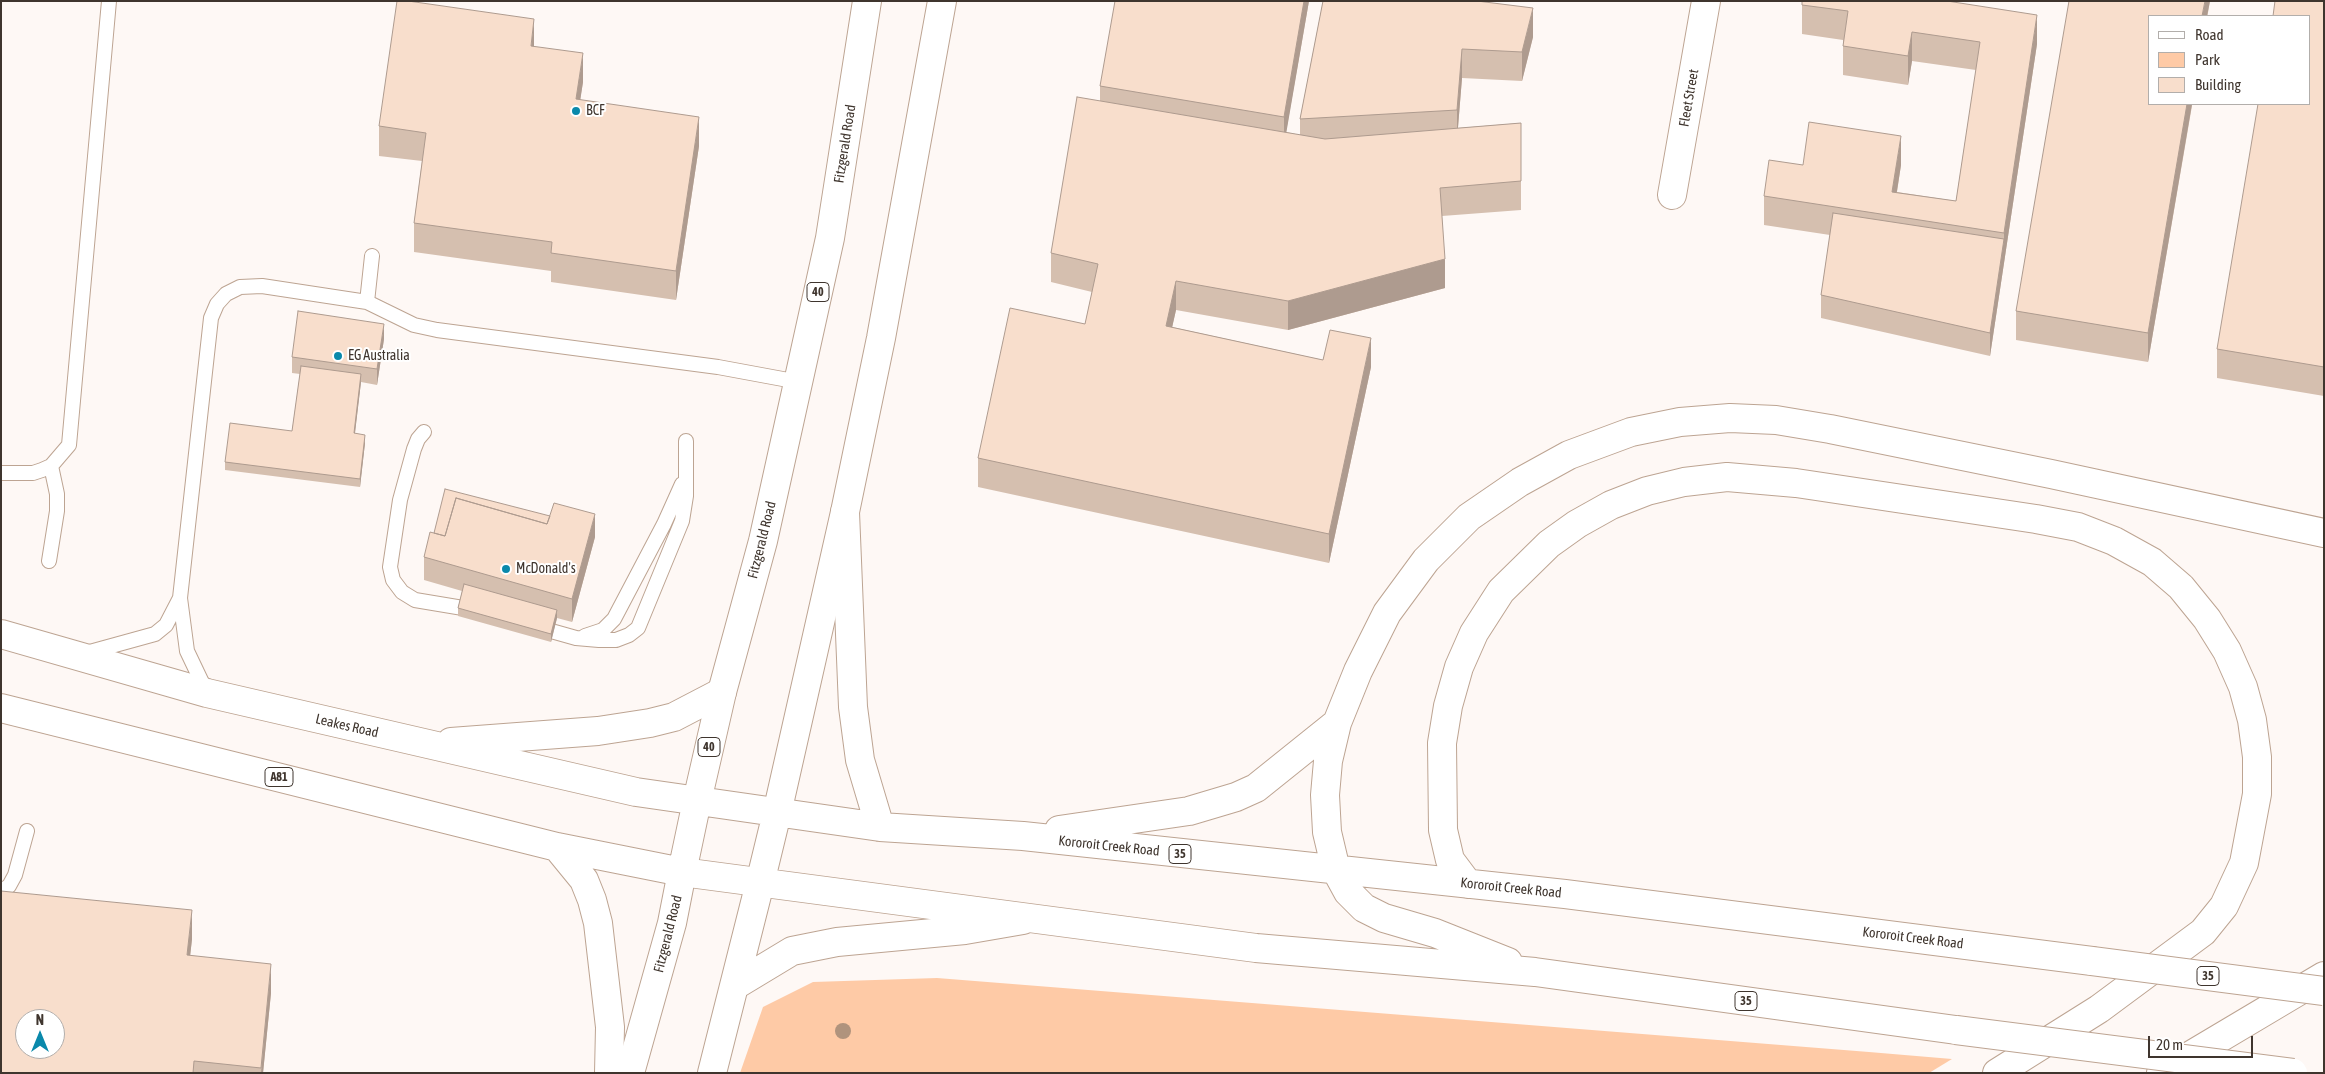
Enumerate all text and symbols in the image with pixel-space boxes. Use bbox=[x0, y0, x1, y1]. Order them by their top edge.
legend bbox=[2148, 15, 2310, 105]
text: Road bbox=[2195, 26, 2224, 43]
text: Park bbox=[2195, 51, 2220, 68]
street label: Fleet Street bbox=[1676, 68, 1702, 128]
text: Building bbox=[2195, 76, 2241, 93]
place label: BCF bbox=[586, 103, 605, 119]
street label: Fitzgerald Road bbox=[831, 104, 859, 184]
marker: BCF bbox=[570, 105, 582, 117]
road number: 40 bbox=[807, 282, 829, 302]
place label: EG Australia bbox=[348, 348, 410, 364]
marker: EG Australia bbox=[332, 350, 344, 362]
street label: Fitzgerald Road bbox=[744, 500, 780, 580]
place label: McDonald's bbox=[516, 561, 576, 577]
marker: McDonald's bbox=[500, 563, 512, 575]
street label: Leakes Road bbox=[314, 711, 380, 741]
road number: 40 bbox=[698, 738, 720, 756]
road number: A81 bbox=[265, 768, 293, 786]
street label: Kororoit Creek Road bbox=[1058, 832, 1160, 860]
road number: 35 bbox=[1169, 844, 1191, 864]
street label: Kororoit Creek Road bbox=[1460, 874, 1562, 902]
street label: Fitzgerald Road bbox=[650, 894, 686, 974]
street label: Kororoit Creek Road bbox=[1862, 923, 1964, 953]
road number: 35 bbox=[2197, 966, 2219, 986]
road number: 35 bbox=[1735, 991, 1757, 1010]
north arrow bbox=[15, 1009, 65, 1059]
text: N bbox=[36, 1012, 44, 1028]
scale bar bbox=[2150, 1026, 2255, 1058]
text: 20 m bbox=[2156, 1036, 2183, 1053]

